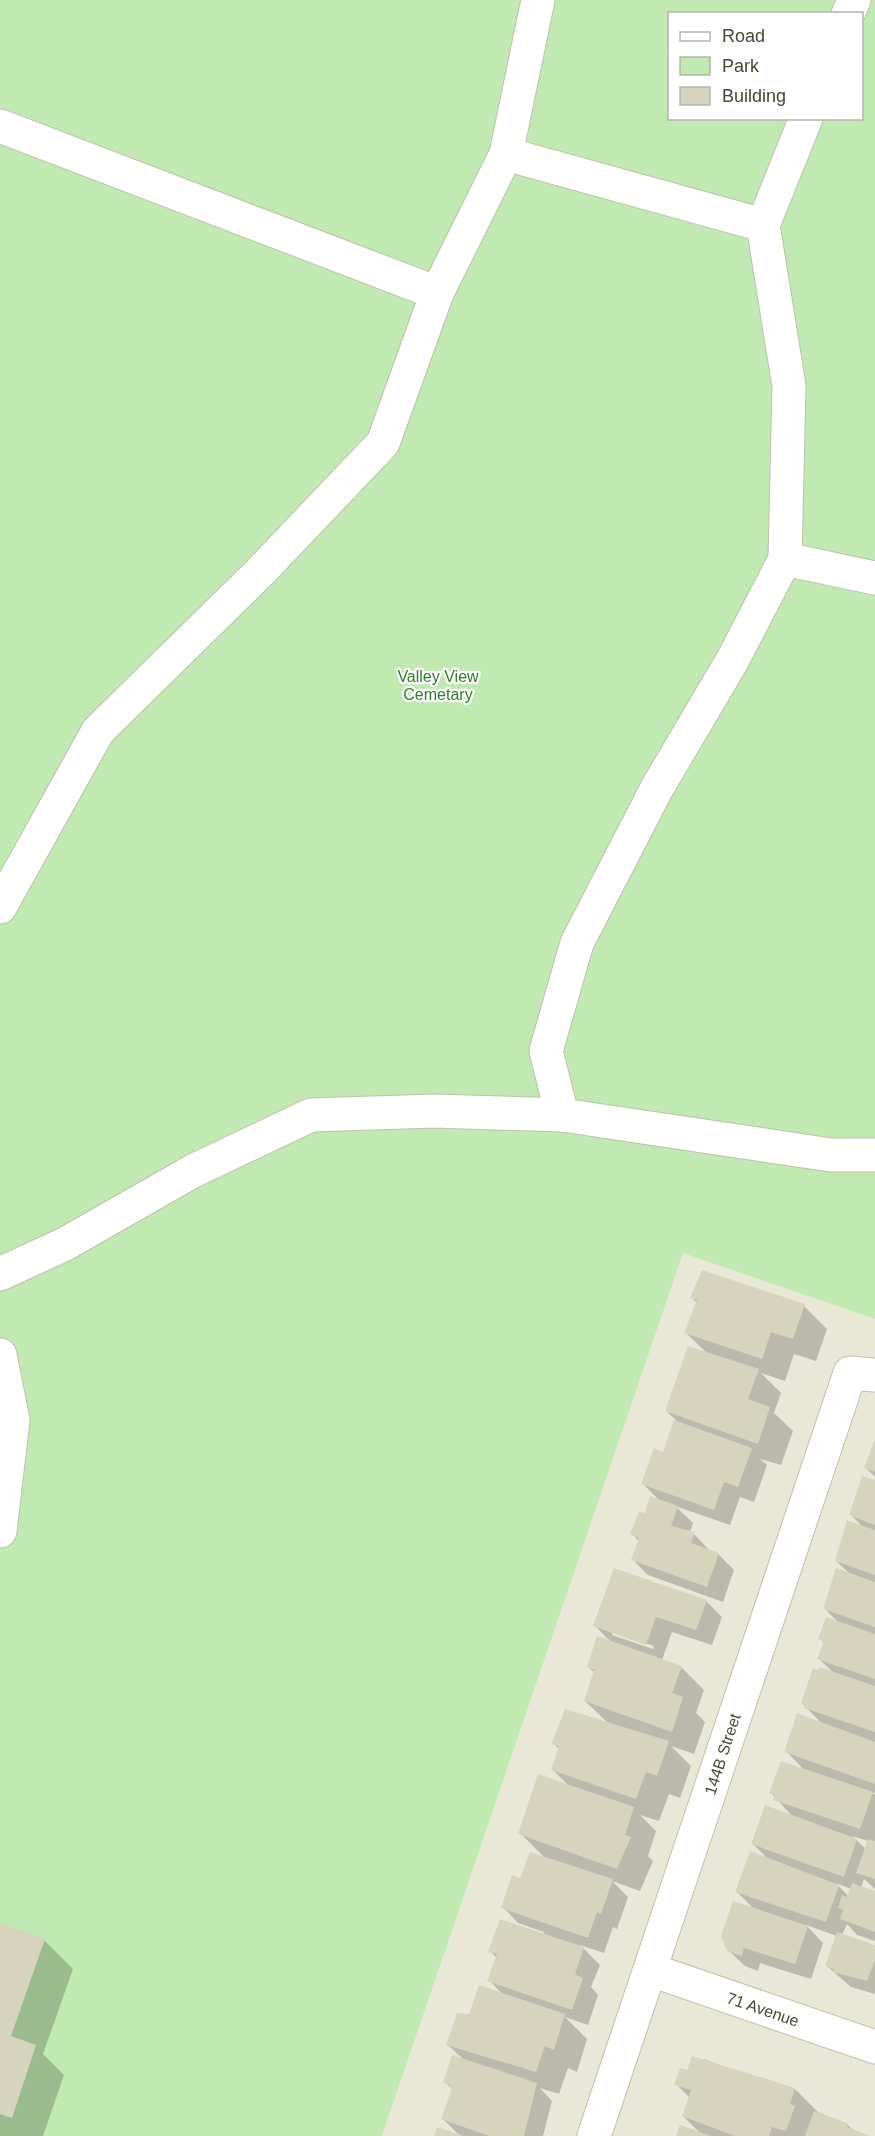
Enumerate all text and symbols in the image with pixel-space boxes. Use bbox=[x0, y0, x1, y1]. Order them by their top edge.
legend bbox=[668, 12, 863, 120]
text: Road bbox=[722, 26, 765, 46]
text: Park bbox=[722, 56, 760, 76]
text: Building bbox=[722, 86, 786, 106]
park label: Valley View Cemetary bbox=[397, 668, 479, 703]
street label: 144B Street bbox=[701, 1711, 744, 1797]
street label: 71 Avenue bbox=[724, 1989, 801, 2030]

